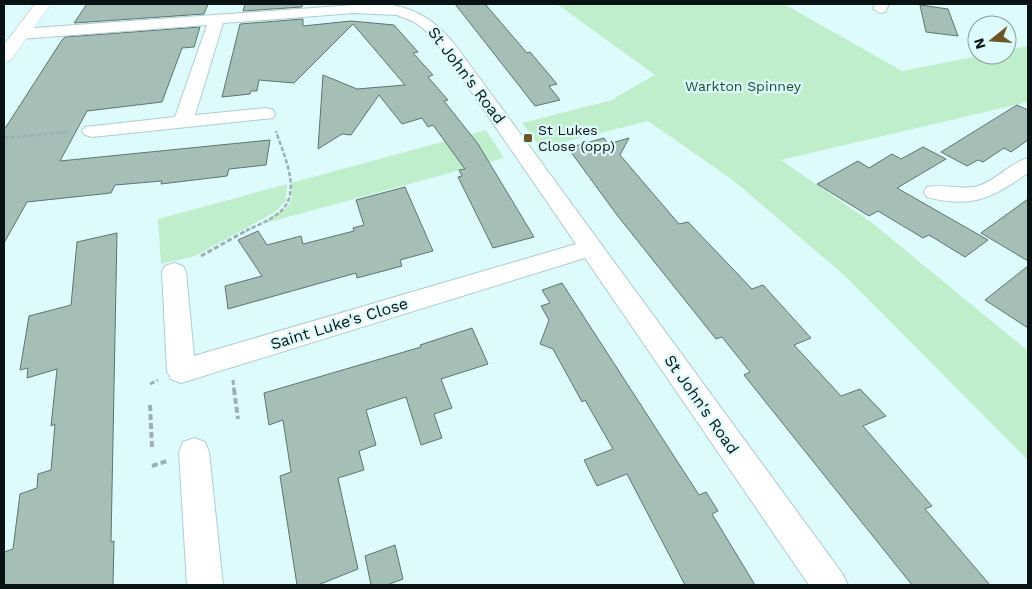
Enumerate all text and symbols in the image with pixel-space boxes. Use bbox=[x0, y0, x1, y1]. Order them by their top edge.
north arrow bbox=[967, 15, 1017, 65]
street label: St John's Road bbox=[424, 23, 509, 128]
text: N bbox=[970, 37, 989, 51]
park label: Warkton Spinney bbox=[685, 78, 802, 94]
place label: St Lukes Close (opp) bbox=[538, 122, 615, 154]
marker: St Lukes Close (opp) bbox=[522, 132, 534, 144]
street label: Saint Luke's Close bbox=[268, 293, 410, 353]
street label: St John's Road bbox=[660, 351, 743, 457]

